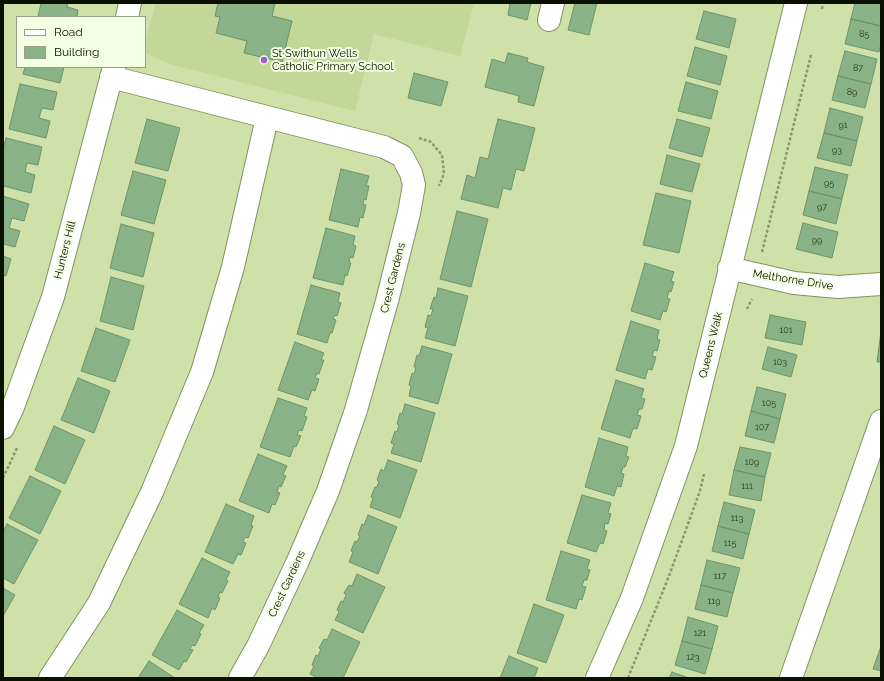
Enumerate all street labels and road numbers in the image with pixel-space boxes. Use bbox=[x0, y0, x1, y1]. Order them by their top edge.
street label: Hunters Hill bbox=[51, 220, 79, 280]
street label: Crest Gardens bbox=[378, 241, 408, 315]
street label: Melthorne Drive bbox=[752, 267, 834, 293]
street label: Queens Walk bbox=[696, 310, 726, 380]
street label: Crest Gardens bbox=[266, 549, 308, 619]

